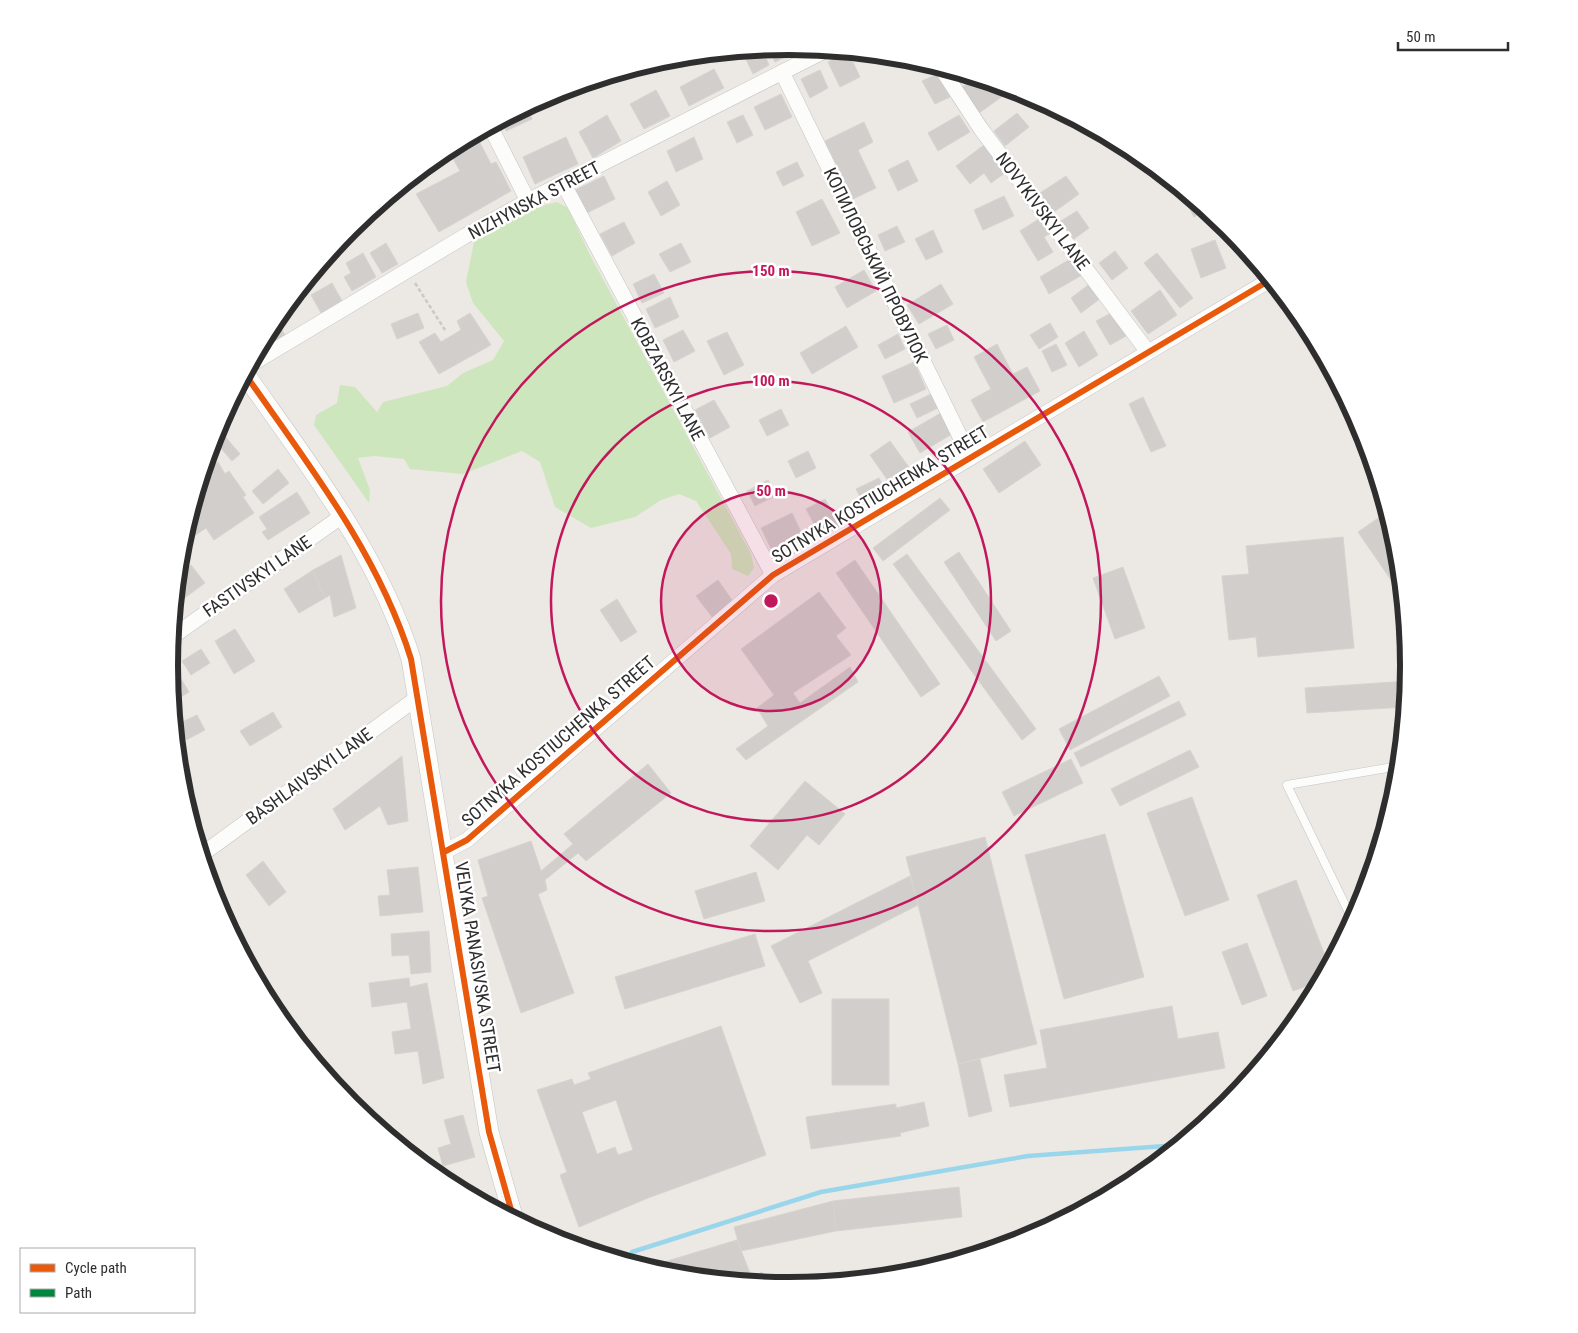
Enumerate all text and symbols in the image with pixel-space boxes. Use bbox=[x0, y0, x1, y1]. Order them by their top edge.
scale bar bbox=[1398, 20, 1508, 52]
text: 50 m bbox=[1406, 28, 1436, 46]
street label: NOVYKIVSKYI LANE bbox=[992, 148, 1094, 274]
street label: NIZHYNSKA STREET bbox=[465, 156, 603, 244]
street label: КОПИЛОВСЬКИЙ ПРОВУЛОК bbox=[820, 164, 932, 366]
text: 150 m bbox=[752, 262, 790, 280]
street label: KOBZARSKYI LANE bbox=[627, 314, 709, 444]
text: 100 m bbox=[752, 372, 790, 390]
street label: SOTNYKA KOSTIUCHENKA STREET bbox=[768, 421, 992, 567]
text: 50 m bbox=[756, 482, 786, 500]
street label: FASTIVSKYI LANE bbox=[199, 531, 315, 621]
centre of rings bbox=[762, 592, 780, 610]
street label: SOTNYKA KOSTIUCHENKA STREET bbox=[457, 651, 659, 831]
street label: BASHLAIVSKYI LANE bbox=[242, 723, 376, 829]
street label: VELYKA PANASIVSKA STREET bbox=[451, 860, 505, 1074]
legend bbox=[20, 1248, 195, 1313]
text: Cycle path bbox=[65, 1259, 127, 1277]
text: Path bbox=[65, 1284, 92, 1302]

